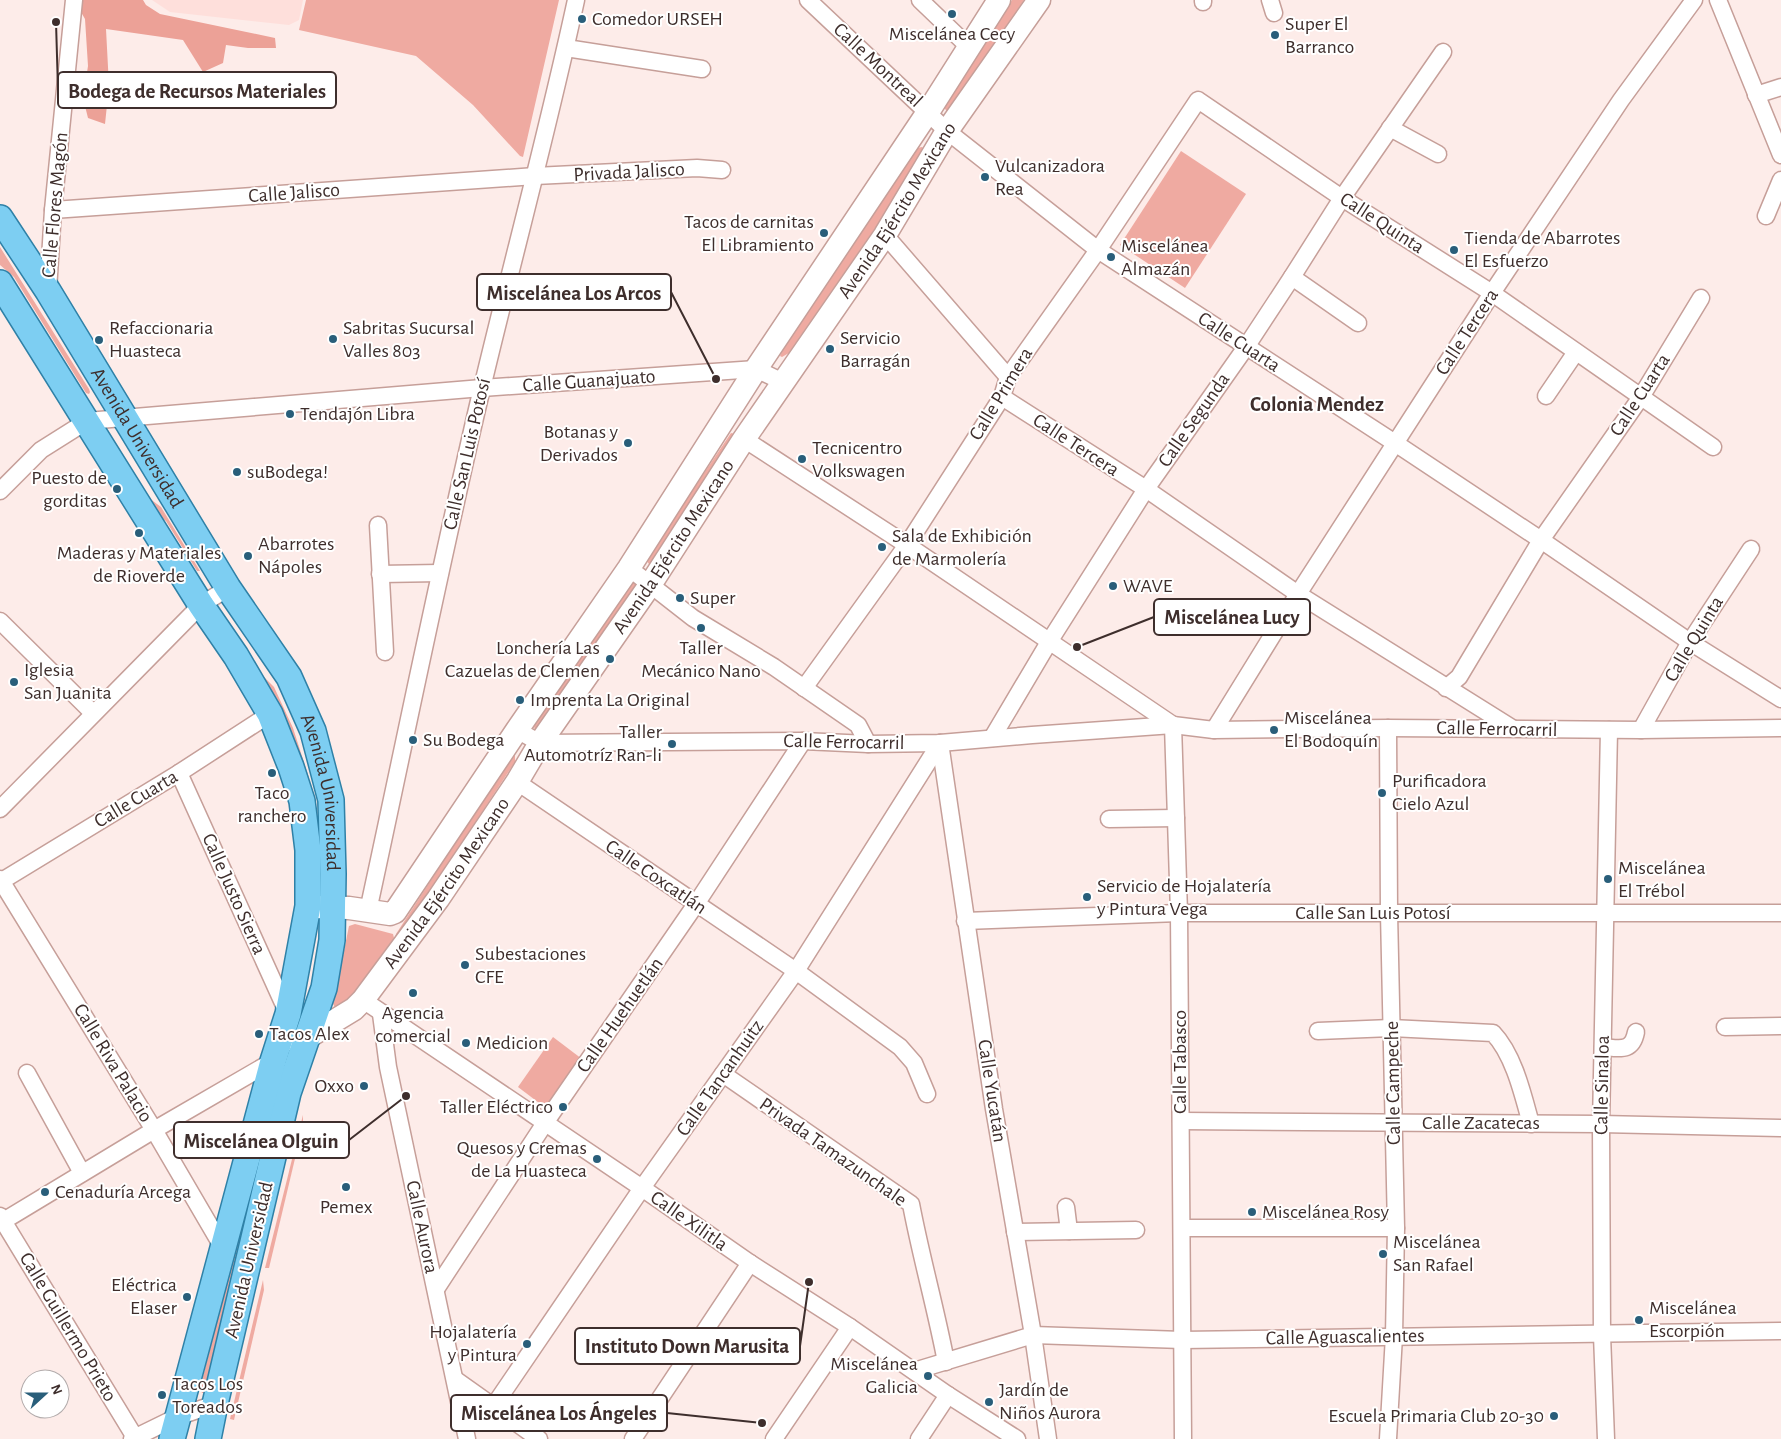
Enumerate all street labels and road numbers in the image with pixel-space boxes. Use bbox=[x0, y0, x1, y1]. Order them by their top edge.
street label: Calle Montreal bbox=[830, 19, 926, 111]
street label: Avenida Ejército Mexicano bbox=[834, 118, 960, 302]
street label: Calle Flores Magón bbox=[39, 131, 71, 279]
street label: Privada Jalisco bbox=[573, 159, 685, 185]
street label: Calle Jalisco bbox=[248, 180, 340, 206]
street label: Calle Quinta bbox=[1336, 189, 1428, 257]
street label: Calle Tercera bbox=[1432, 285, 1502, 379]
street label: Calle Cuarta bbox=[1194, 308, 1284, 376]
street label: Calle Primera bbox=[966, 344, 1036, 444]
street label: Calle Cuarta bbox=[1606, 350, 1674, 440]
street label: Avenida Universidad bbox=[87, 364, 187, 511]
street label: Calle Guanajuato bbox=[522, 366, 656, 396]
street label: Calle Segunda bbox=[1154, 369, 1234, 471]
street label: Calle San Luis Potosí bbox=[440, 376, 494, 532]
street label: Calle Tercera bbox=[1029, 410, 1123, 480]
street label: Avenida Ejército Mexicano bbox=[609, 456, 738, 638]
street label: Calle Quinta bbox=[1661, 593, 1727, 685]
street label: Avenida Universidad bbox=[297, 711, 343, 871]
street label: Calle Ferrocarril bbox=[1436, 718, 1558, 740]
street label: Calle Ferrocarril bbox=[783, 731, 905, 753]
street label: Calle Cuarta bbox=[91, 766, 181, 832]
street label: Avenida Ejército Mexicano bbox=[380, 794, 513, 972]
street label: Calle Justo Sierra bbox=[198, 830, 270, 958]
street label: Calle Coxcatlán bbox=[602, 836, 710, 918]
street label: Calle San Luis Potosí bbox=[1295, 903, 1451, 923]
street label: Calle Huehuetlán bbox=[573, 954, 667, 1076]
street label: Calle Riva Palacio bbox=[70, 1000, 156, 1126]
street label: Calle Tabasco bbox=[1170, 1010, 1190, 1114]
street label: Calle Tancanhuitz bbox=[673, 1016, 767, 1140]
street label: Calle Campeche bbox=[1382, 1021, 1404, 1145]
street label: Calle Sinaloa bbox=[1591, 1035, 1613, 1135]
street label: Calle Yucatán bbox=[974, 1038, 1010, 1144]
street label: Privada Tamazunchale bbox=[756, 1094, 910, 1210]
street label: Calle Zacatecas bbox=[1422, 1113, 1540, 1133]
street label: Calle Aurora bbox=[402, 1179, 442, 1275]
street label: Avenida Universidad bbox=[221, 1180, 277, 1340]
street label: Calle Xilitla bbox=[647, 1187, 731, 1255]
street label: Calle Guillermo Prieto bbox=[16, 1249, 120, 1405]
street label: Calle Aguascalientes bbox=[1265, 1326, 1425, 1348]

